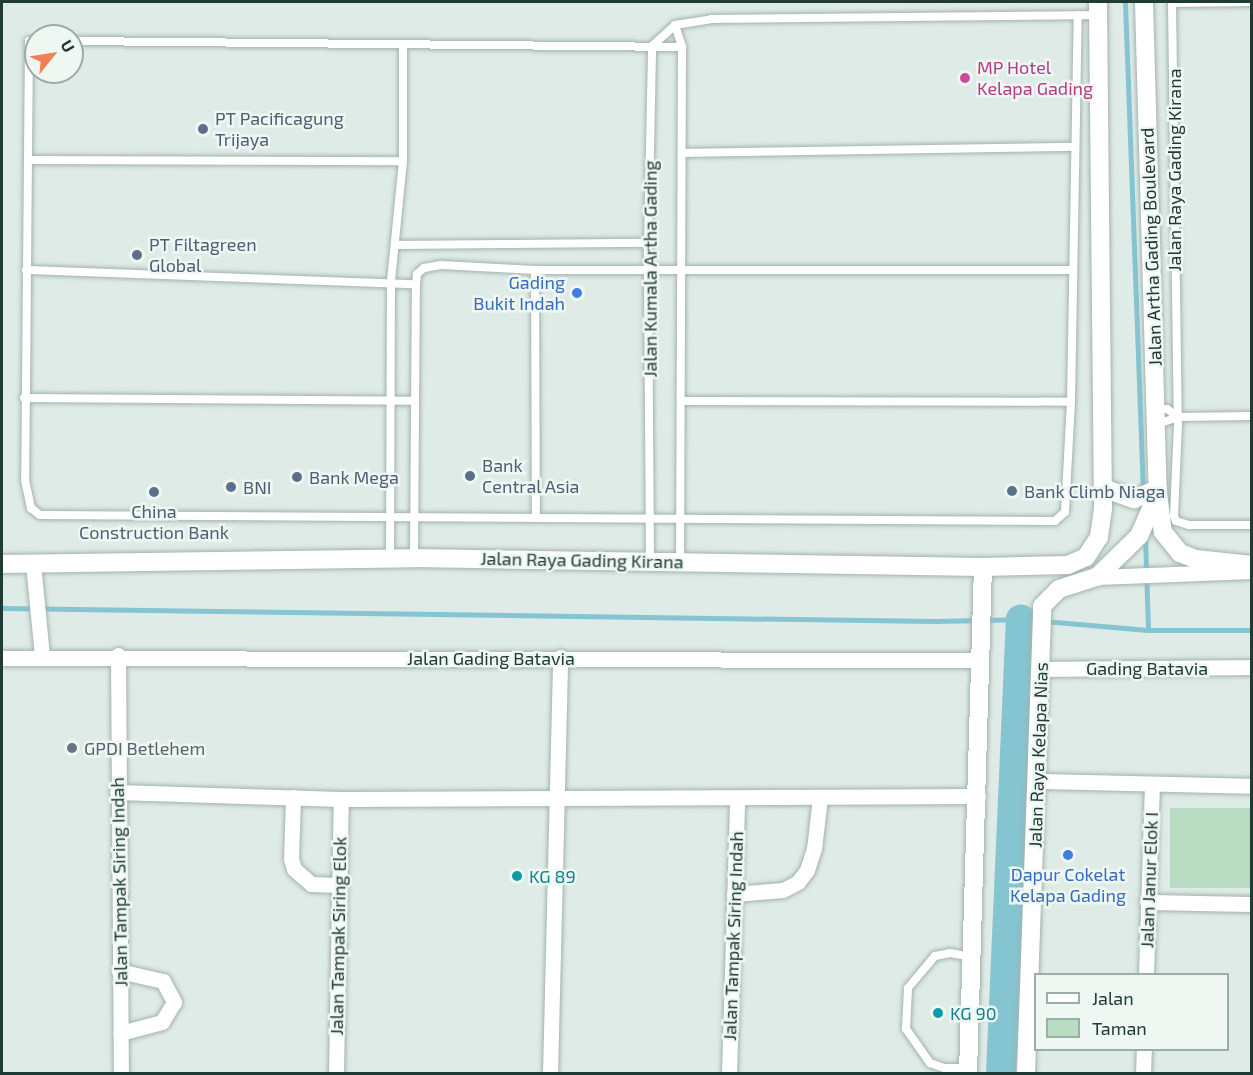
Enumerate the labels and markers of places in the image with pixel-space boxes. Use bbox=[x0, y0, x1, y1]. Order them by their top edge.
place label: MP Hotel Kelapa Gading bbox=[977, 57, 1093, 100]
marker: MP Hotel Kelapa Gading bbox=[958, 71, 972, 85]
place label: PT Pacificagung Trijaya bbox=[215, 108, 344, 150]
marker: PT Pacificagung Trijaya bbox=[196, 122, 210, 136]
place label: PT Filtagreen Global bbox=[149, 234, 257, 276]
marker: PT Filtagreen Global bbox=[130, 248, 144, 262]
place label: Gading Bukit Indah bbox=[473, 272, 565, 314]
marker: Gading Bukit Indah bbox=[570, 286, 584, 300]
place label: Bank Central Asia bbox=[482, 455, 580, 498]
place label: Bank Mega bbox=[309, 466, 399, 488]
marker: Bank Central Asia bbox=[463, 469, 477, 483]
marker: Bank Mega bbox=[290, 470, 304, 484]
place label: BNI bbox=[243, 476, 272, 498]
marker: BNI bbox=[224, 480, 238, 494]
place label: Bank Climb Niaga bbox=[1024, 480, 1166, 502]
marker: Bank Climb Niaga bbox=[1005, 484, 1019, 498]
marker: China Construction Bank bbox=[147, 485, 161, 499]
place label: China Construction Bank bbox=[79, 501, 229, 544]
place label: GPDI Betlehem bbox=[84, 737, 205, 759]
marker: GPDI Betlehem bbox=[65, 741, 79, 755]
marker: Dapur Cokelat Kelapa Gading bbox=[1061, 848, 1075, 862]
place label: Dapur Cokelat Kelapa Gading bbox=[1010, 864, 1126, 906]
place label: KG 89 bbox=[529, 865, 576, 887]
marker: KG 89 bbox=[510, 869, 524, 883]
place label: KG 90 bbox=[950, 1002, 997, 1024]
marker: KG 90 bbox=[931, 1006, 945, 1020]

